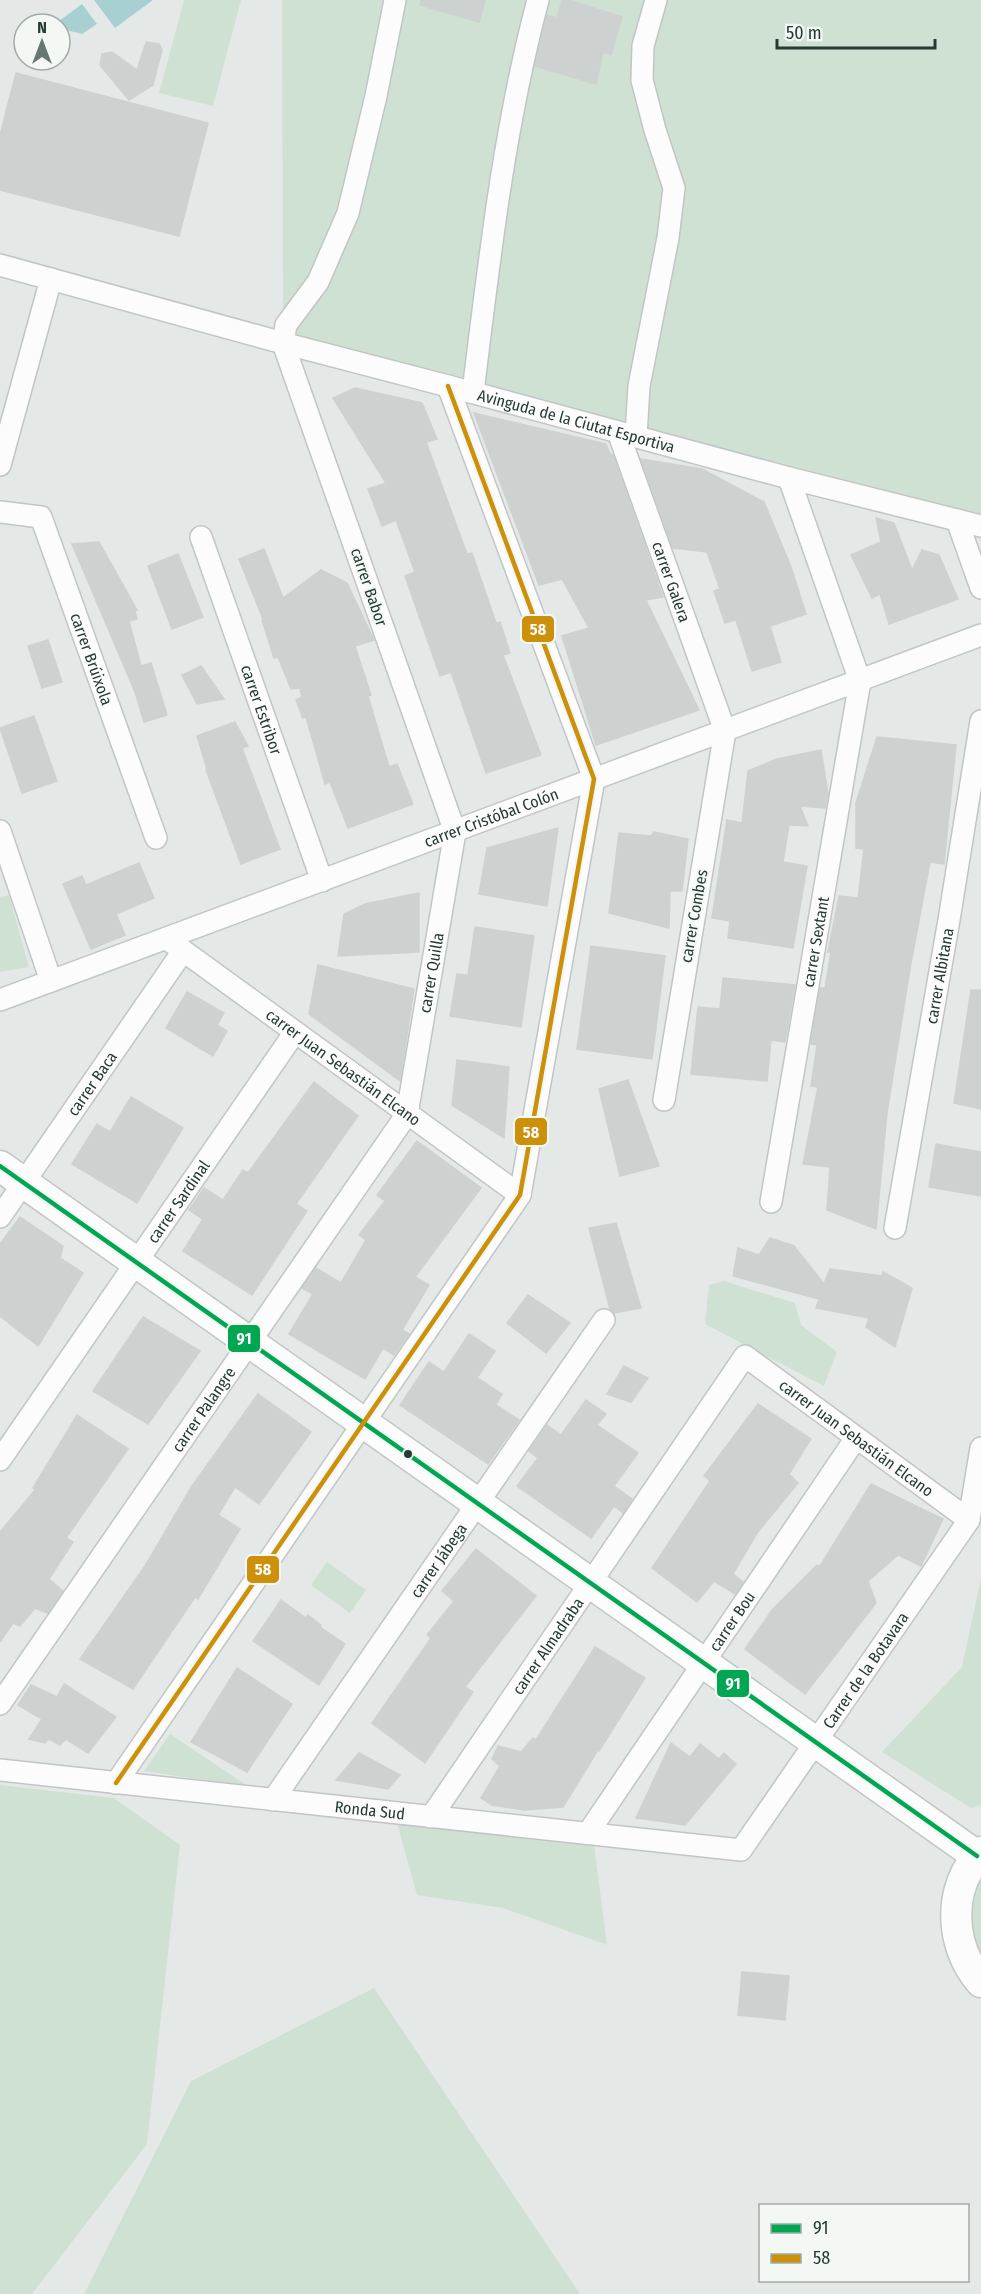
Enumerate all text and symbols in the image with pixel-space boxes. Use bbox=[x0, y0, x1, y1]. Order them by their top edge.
north arrow bbox=[12, 12, 72, 72]
scale bar bbox=[777, 12, 934, 50]
text: N bbox=[37, 18, 47, 37]
text: 50 m bbox=[786, 22, 822, 44]
street label: Avinguda de la Ciutat Esportiva bbox=[476, 385, 677, 456]
street label: carrer Galera bbox=[648, 539, 695, 625]
street label: carrer Babor bbox=[347, 545, 391, 629]
street label: carrer Brúixola bbox=[67, 610, 117, 708]
line badge: 58 bbox=[521, 615, 555, 643]
text: 58 bbox=[530, 620, 547, 639]
street label: carrer Estribor bbox=[237, 662, 286, 758]
street label: carrer Cristóbal Colón bbox=[421, 784, 561, 851]
street label: carrer Combes bbox=[676, 868, 712, 964]
street label: carrer Sextant bbox=[798, 894, 833, 989]
street label: carrer Albitana bbox=[921, 926, 957, 1025]
street label: carrer Quilla bbox=[415, 931, 447, 1014]
street label: carrer Juan Sebastián Elcano bbox=[262, 1005, 425, 1129]
street label: carrer Baca bbox=[63, 1048, 121, 1119]
line badge: 58 bbox=[514, 1117, 548, 1146]
text: 58 bbox=[523, 1123, 540, 1142]
street label: carrer Sardinal bbox=[143, 1156, 213, 1247]
line badge: 91 bbox=[227, 1324, 261, 1353]
text: 91 bbox=[237, 1329, 251, 1348]
street label: carrer Palangre bbox=[167, 1363, 239, 1455]
street label: carrer Juan Sebastián Elcano bbox=[776, 1375, 937, 1500]
unlabelled marker bbox=[402, 1448, 414, 1460]
street label: carrer Jábega bbox=[406, 1519, 471, 1601]
line badge: 58 bbox=[246, 1555, 280, 1584]
text: 58 bbox=[255, 1560, 272, 1579]
street label: carrer Bou bbox=[705, 1588, 759, 1655]
street label: carrer Almadraba bbox=[508, 1594, 587, 1698]
street label: Carrer de la Botavara bbox=[818, 1608, 912, 1732]
line badge: 91 bbox=[716, 1669, 750, 1698]
text: 91 bbox=[726, 1674, 740, 1693]
street label: Ronda Sud bbox=[334, 1797, 406, 1823]
legend bbox=[759, 2204, 969, 2282]
text: 91 bbox=[813, 2217, 828, 2239]
text: 58 bbox=[813, 2247, 830, 2269]

